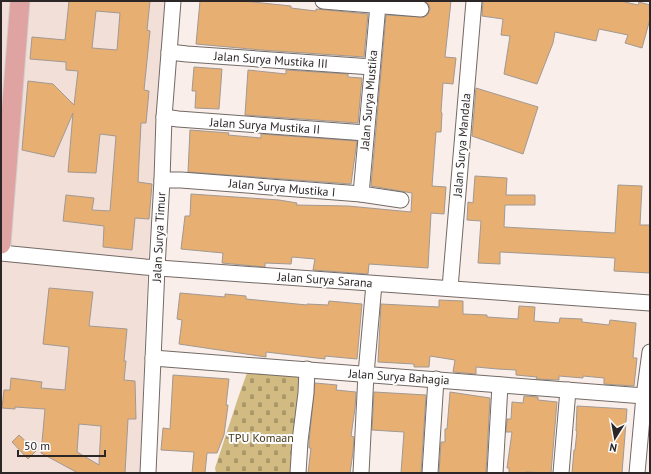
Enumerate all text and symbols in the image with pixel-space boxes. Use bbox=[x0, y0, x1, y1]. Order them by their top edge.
street label: Jalan Surya Mustika III bbox=[213, 48, 328, 71]
street label: Jalan Surya Mustika bbox=[357, 49, 380, 152]
street label: Jalan Surya Mandala bbox=[449, 92, 474, 199]
street label: Jalan Surya Mustika II bbox=[208, 114, 321, 137]
street label: Jalan Surya Mustika I bbox=[227, 175, 336, 200]
street label: Jalan Surya Timur bbox=[149, 192, 168, 283]
street label: Jalan Surya Sarana bbox=[276, 269, 373, 290]
street label: Jalan Surya Bahagia bbox=[347, 365, 450, 388]
north arrow bbox=[595, 418, 635, 458]
park label: TPU Komaan bbox=[228, 430, 294, 445]
scale bar bbox=[18, 432, 105, 458]
text: 50 m bbox=[24, 438, 50, 453]
text: N bbox=[608, 440, 618, 455]

